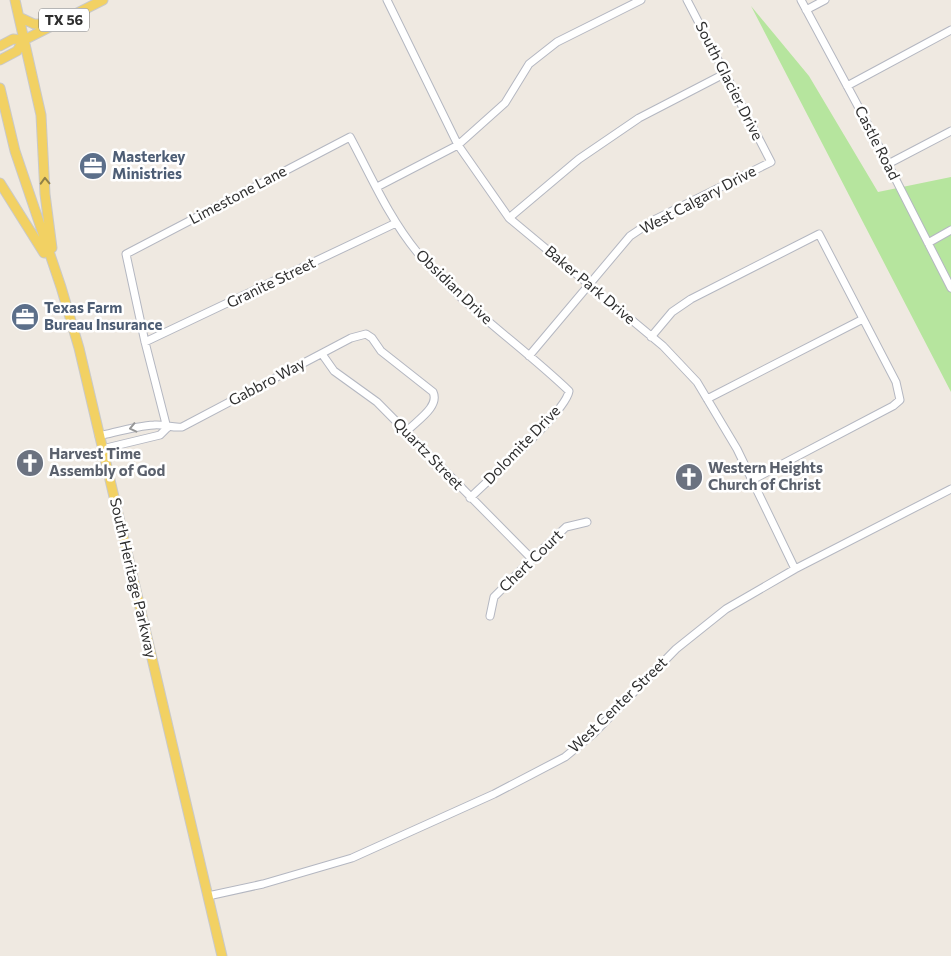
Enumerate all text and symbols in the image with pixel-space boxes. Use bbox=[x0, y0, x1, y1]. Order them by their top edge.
road number: TX 56 bbox=[39, 8, 89, 32]
street label: South Glacier Drive bbox=[692, 18, 768, 143]
street label: Castle Road bbox=[852, 103, 904, 183]
place label: Masterkey Ministries bbox=[112, 147, 186, 182]
office icon: Masterkey Ministries bbox=[78, 151, 108, 181]
street label: Limestone Lane bbox=[186, 161, 289, 227]
street label: West Calgary Drive bbox=[637, 161, 759, 237]
one-way arrow bbox=[40, 177, 50, 185]
street label: Baker Park Drive bbox=[542, 241, 640, 327]
street label: Obsidian Drive bbox=[413, 245, 497, 327]
street label: Granite Street bbox=[223, 253, 318, 311]
place label: Texas Farm Bureau Insurance bbox=[44, 298, 163, 333]
office icon: Texas Farm Bureau Insurance bbox=[10, 302, 40, 332]
street label: Gabbro Way bbox=[225, 353, 308, 409]
street label: Dolomite Drive bbox=[479, 401, 564, 488]
street label: Quartz Street bbox=[390, 413, 468, 493]
one-way arrow bbox=[129, 422, 138, 433]
place label: Harvest Time Assembly of God bbox=[49, 444, 165, 479]
church icon: Harvest Time Assembly of God bbox=[15, 448, 45, 478]
place label: Western Heights Church of Christ bbox=[708, 458, 823, 493]
church icon: Western Heights Church of Christ bbox=[674, 462, 704, 492]
street label: South Heritage Parkway bbox=[107, 496, 161, 660]
street label: Chert Court bbox=[495, 525, 566, 595]
street label: West Center Street bbox=[564, 653, 670, 756]

